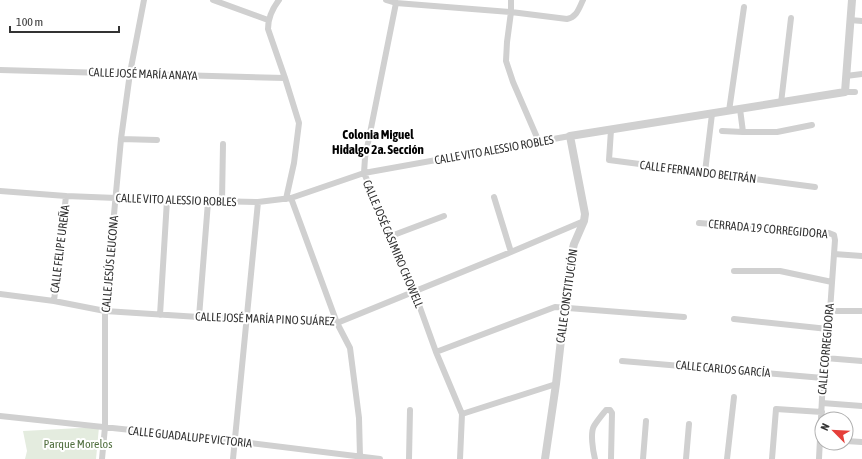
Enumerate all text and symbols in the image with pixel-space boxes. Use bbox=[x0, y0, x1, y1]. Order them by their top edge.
scale bar bbox=[10, 8, 119, 34]
text: 100 m bbox=[16, 15, 43, 29]
street label: CALLE JOSÉ MARÍA ANAYA bbox=[88, 65, 198, 83]
district label: Colonia Miguel Hidalgo 2a. Sección bbox=[332, 127, 424, 157]
street label: CALLE VITO ALESSIO ROBLES bbox=[433, 133, 555, 167]
street label: CALLE FERNANDO BELTRÁN bbox=[639, 158, 757, 186]
street label: CALLE JOSÉ CASIMIRO CHOWELL bbox=[360, 178, 426, 310]
street label: CALLE VITO ALESSIO ROBLES bbox=[115, 191, 237, 209]
street label: CALLE FELIPE UREÑA bbox=[48, 204, 72, 294]
street label: CALLE JESÚS LEUCONA bbox=[99, 215, 121, 313]
street label: CERRADA 19 CORREGIDORA bbox=[708, 217, 828, 241]
street label: CALLE CONSTITUCIÓN bbox=[553, 248, 581, 344]
street label: CALLE CORREGIDORA bbox=[815, 303, 837, 395]
street label: CALLE JOSÉ MARÍA PINO SUÁREZ bbox=[195, 310, 336, 328]
street label: CALLE CARLOS GARCÍA bbox=[675, 358, 771, 380]
north arrow bbox=[814, 411, 854, 451]
text: N bbox=[818, 422, 832, 432]
street label: CALLE GUADALUPE VICTORIA bbox=[127, 424, 253, 451]
park label: Parque Morelos bbox=[44, 437, 112, 451]

